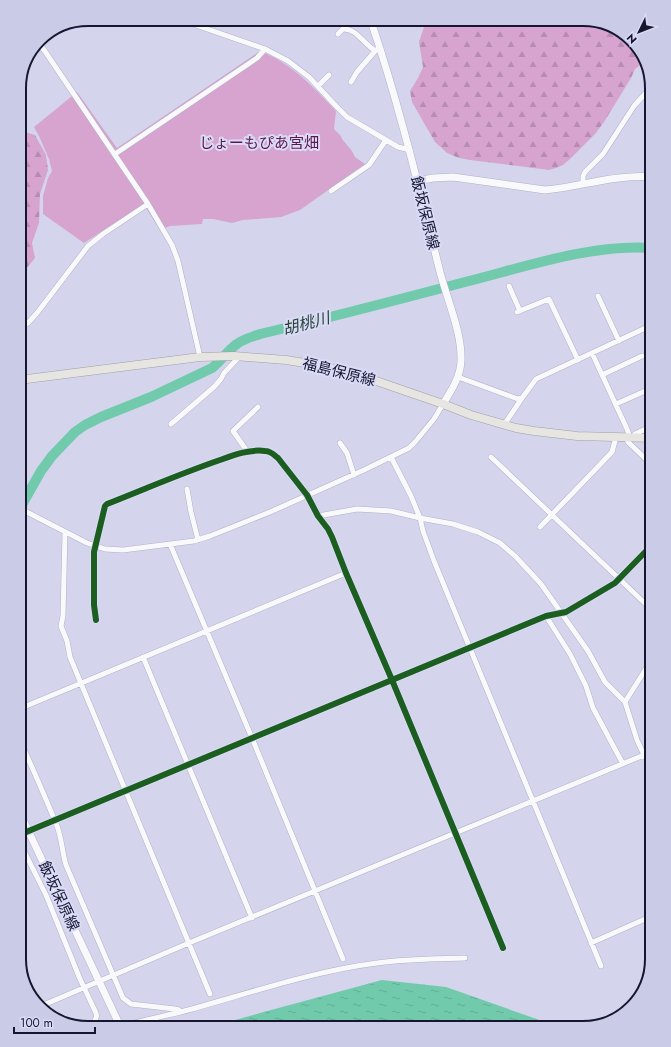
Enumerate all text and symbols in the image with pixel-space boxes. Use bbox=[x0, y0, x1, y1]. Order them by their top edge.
north arrow bbox=[619, 12, 659, 52]
text: N bbox=[623, 30, 641, 47]
park label: じょーもぴあ宮畑 bbox=[199, 132, 319, 154]
street label: 飯坂保原線 bbox=[405, 174, 445, 252]
water label: 胡桃川 bbox=[280, 306, 334, 341]
street label: 福島保原線 bbox=[300, 352, 378, 392]
street label: 飯坂保原線 bbox=[33, 857, 85, 935]
scale bar bbox=[14, 1009, 95, 1035]
text: 100 m bbox=[20, 1014, 53, 1032]

